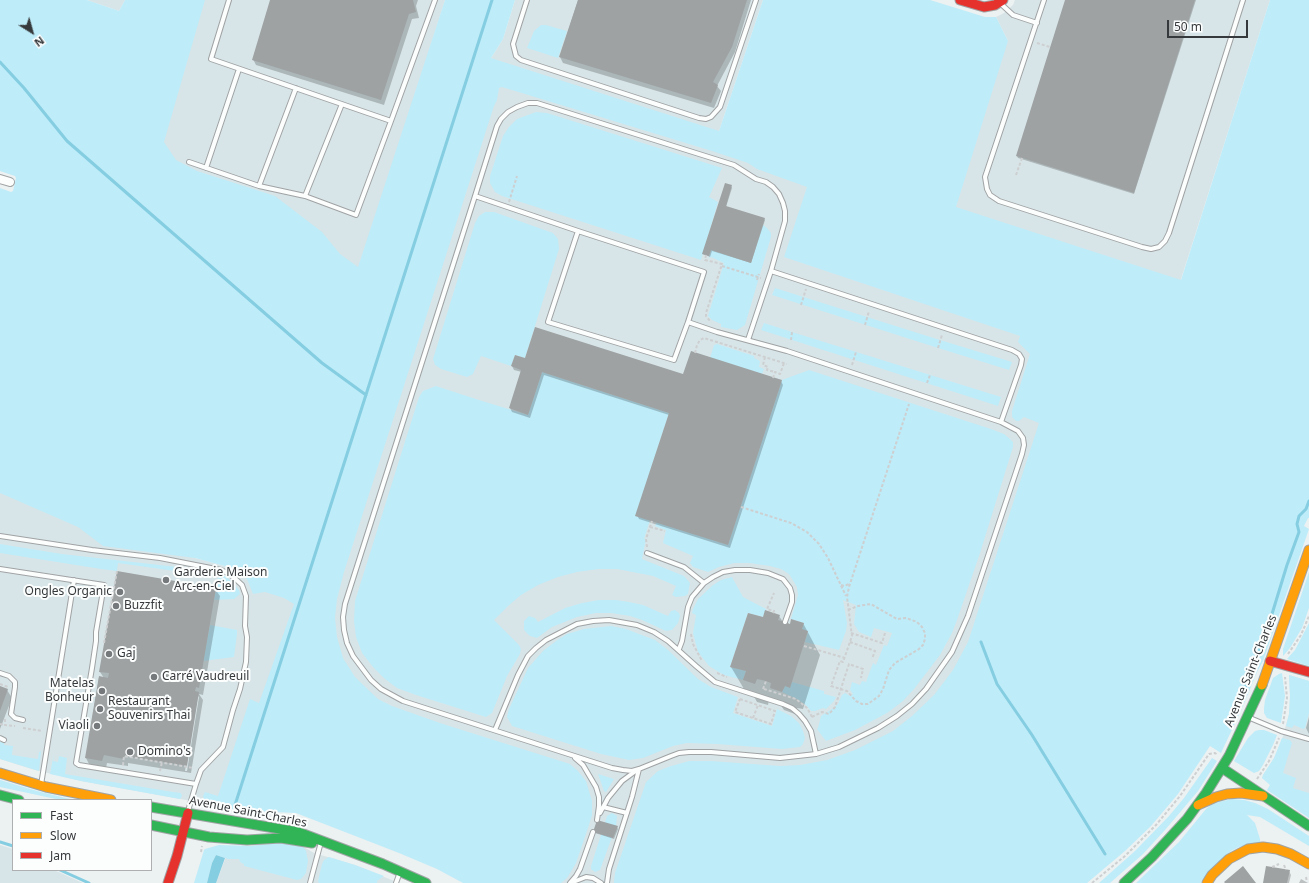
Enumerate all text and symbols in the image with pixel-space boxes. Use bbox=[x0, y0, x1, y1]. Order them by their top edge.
north arrow bbox=[12, 12, 52, 52]
scale bar bbox=[1169, 12, 1250, 38]
text: 50 m bbox=[1174, 18, 1202, 35]
text: N bbox=[31, 33, 48, 51]
place label: Garderie Maison Arc-en-Ciel bbox=[174, 566, 267, 594]
marker: Garderie Maison Arc-en-Ciel bbox=[161, 575, 171, 585]
place label: Ongles Organic bbox=[25, 585, 112, 599]
marker: Ongles Organic bbox=[115, 587, 125, 597]
place label: Buzzfit bbox=[124, 599, 162, 613]
marker: Buzzfit bbox=[111, 601, 121, 611]
street label: Avenue Saint-Charles bbox=[1222, 613, 1280, 729]
place label: Gaj bbox=[117, 647, 136, 661]
marker: Gaj bbox=[104, 649, 114, 659]
place label: Carré Vaudreuil bbox=[162, 670, 249, 684]
marker: Carré Vaudreuil bbox=[149, 672, 159, 682]
place label: Matelas Bonheur bbox=[45, 677, 94, 705]
marker: Matelas Bonheur bbox=[97, 686, 107, 696]
place label: Restaurant Souvenirs Thai bbox=[108, 695, 190, 723]
marker: Restaurant Souvenirs Thai bbox=[95, 704, 105, 714]
place label: Viaoli bbox=[59, 719, 89, 733]
marker: Viaoli bbox=[92, 721, 102, 731]
place label: Domino's bbox=[138, 745, 191, 759]
marker: Domino's bbox=[125, 747, 135, 757]
street label: Avenue Saint-Charles bbox=[188, 794, 308, 830]
legend bbox=[12, 799, 152, 871]
text: Fast bbox=[50, 807, 73, 824]
text: Slow bbox=[50, 827, 76, 844]
text: Jam bbox=[50, 847, 71, 864]

